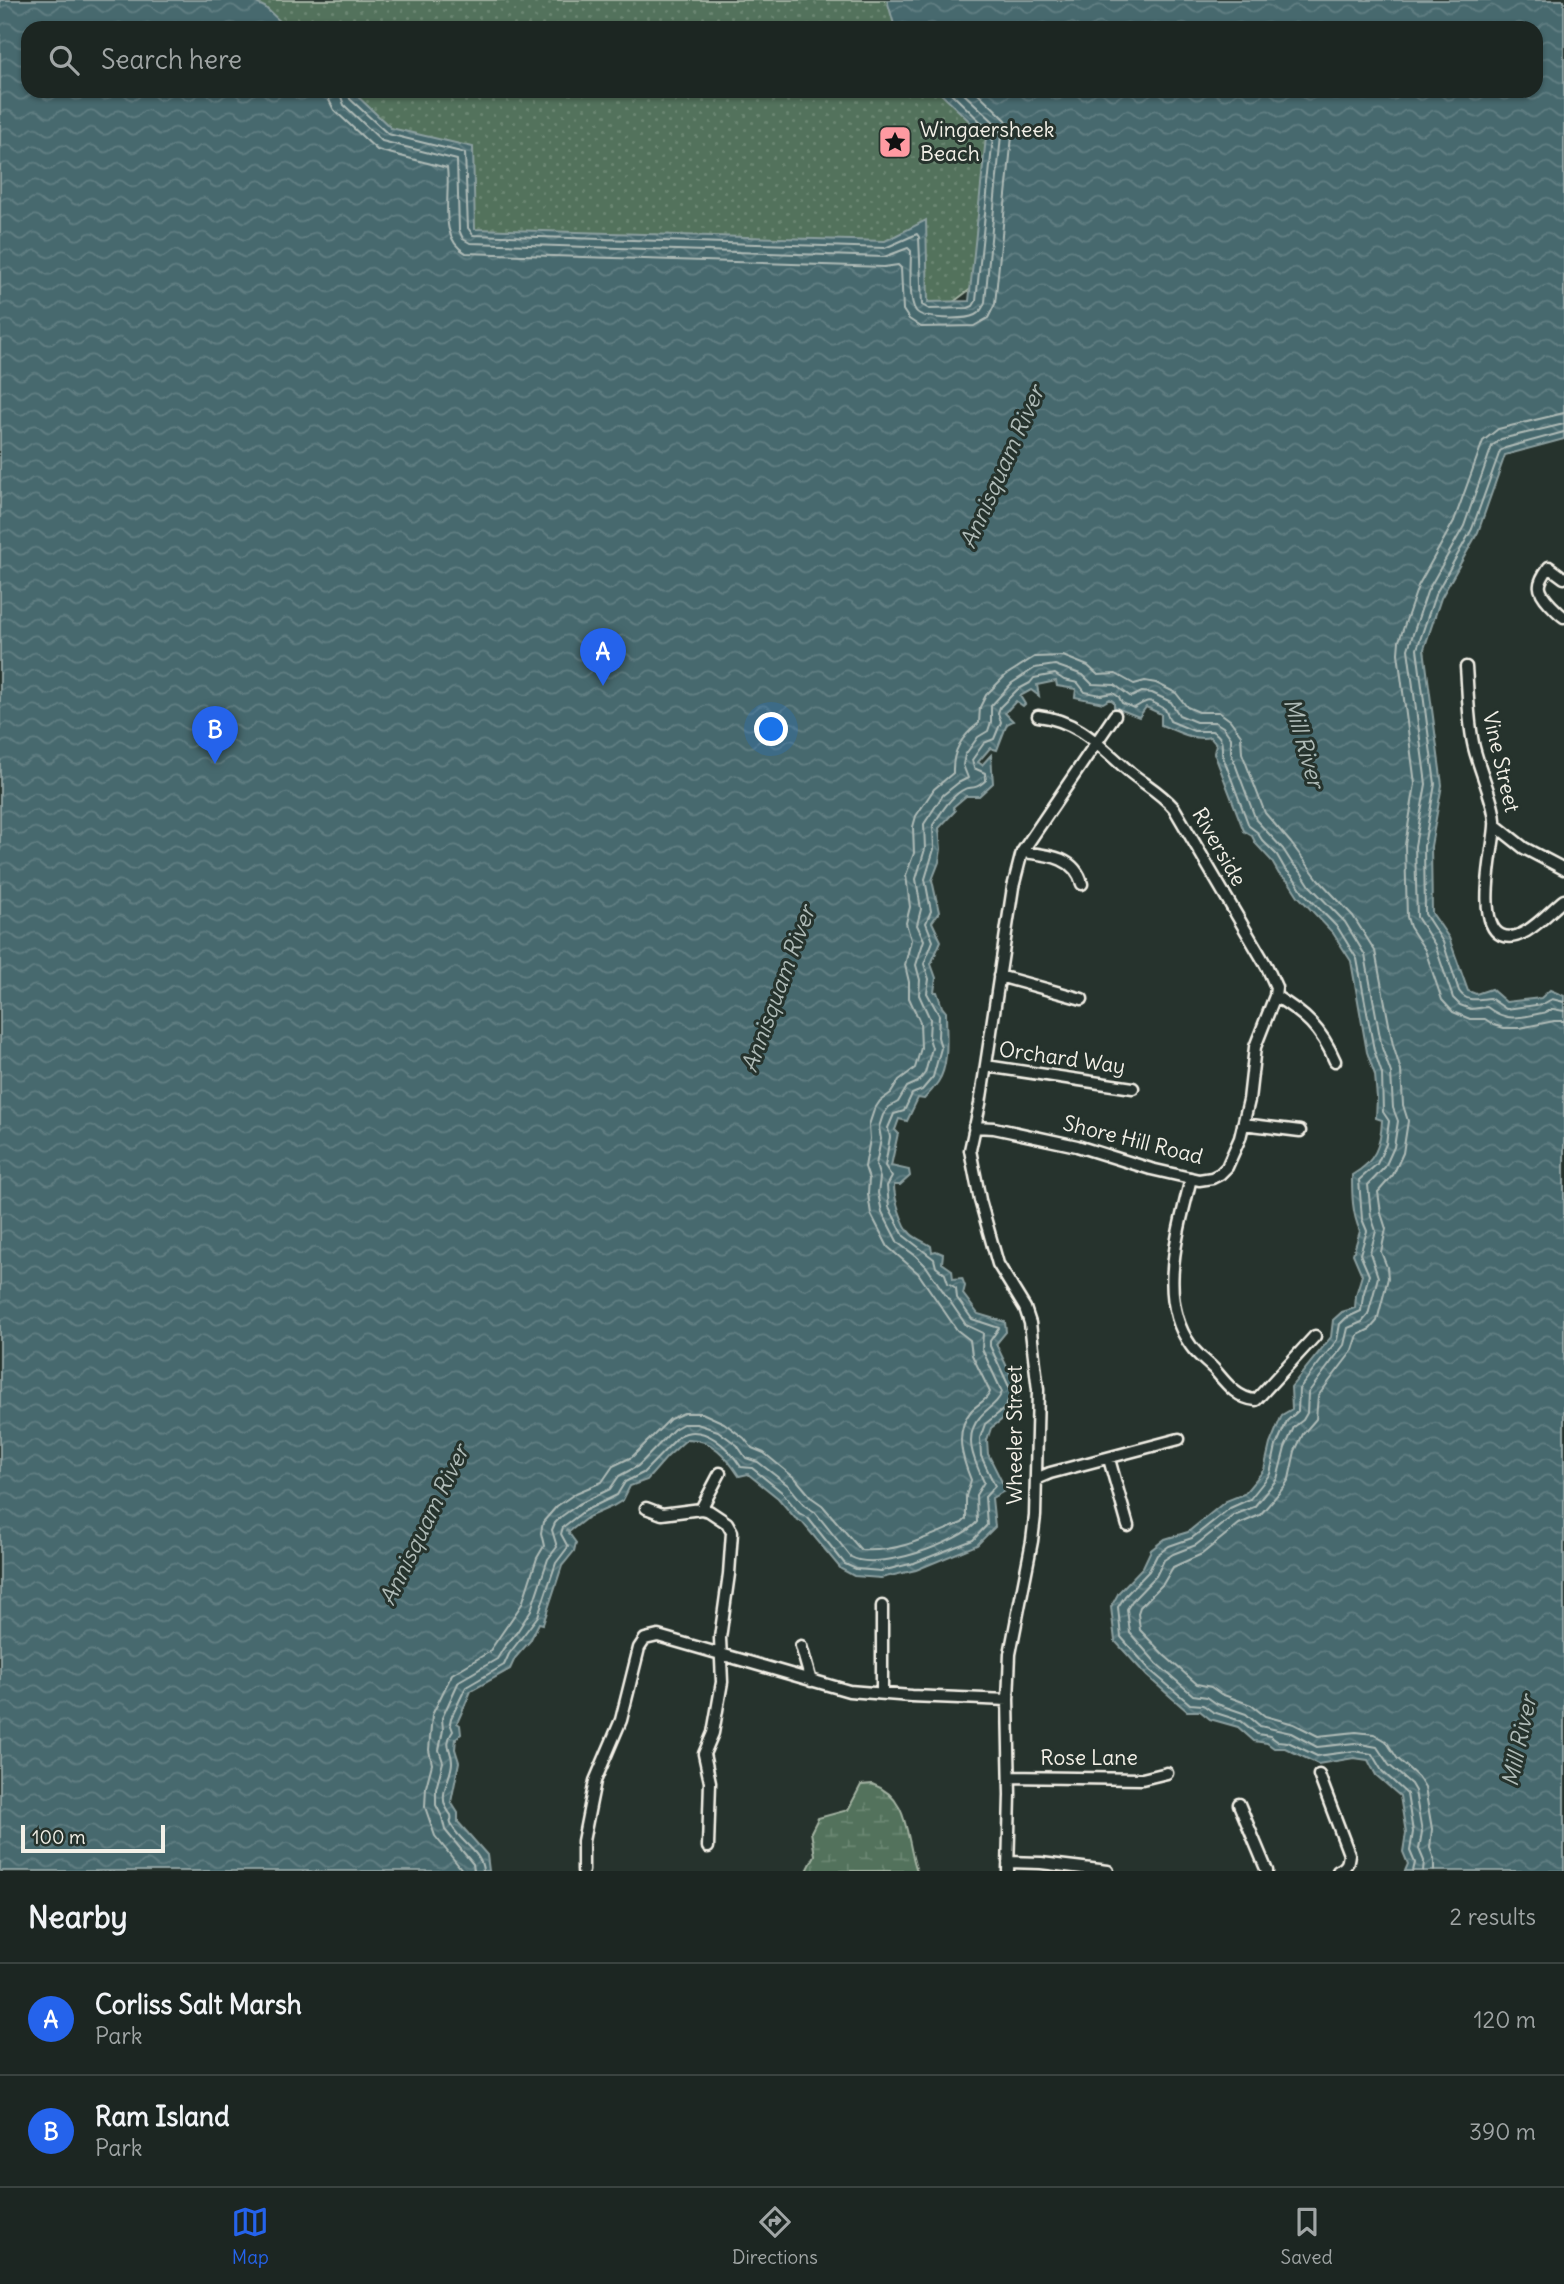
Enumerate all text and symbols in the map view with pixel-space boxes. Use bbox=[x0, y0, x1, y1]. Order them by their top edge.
search box bbox=[21, 21, 1543, 98]
icon: search bbox=[45, 41, 83, 79]
text: Search here bbox=[101, 43, 242, 76]
place label: Wingaersheek Beach bbox=[920, 116, 1054, 167]
place icon: Wingaersheek Beach bbox=[876, 123, 914, 161]
water label: Annisquam River bbox=[953, 379, 1051, 552]
pin: A bbox=[580, 628, 626, 686]
water label: Mill River bbox=[1278, 695, 1332, 794]
pin: B bbox=[192, 706, 238, 764]
street label: Vine Street bbox=[1477, 709, 1526, 815]
your location bbox=[754, 712, 788, 746]
street label: Riverside bbox=[1186, 803, 1253, 891]
water label: Annisquam River bbox=[734, 899, 822, 1076]
street label: Orchard Way bbox=[997, 1035, 1127, 1080]
street label: Shore Hill Road bbox=[1060, 1109, 1206, 1170]
street label: Wheeler Street bbox=[1001, 1365, 1028, 1505]
water label: Annisquam River bbox=[372, 1438, 476, 1610]
water label: Mill River bbox=[1495, 1690, 1543, 1789]
street label: Rose Lane bbox=[1040, 1744, 1138, 1771]
scale bar bbox=[21, 1822, 164, 1854]
text: 100 m bbox=[32, 1825, 86, 1849]
text: Nearby bbox=[28, 1898, 128, 1936]
text: 2 results bbox=[1450, 1902, 1536, 1931]
text: Corliss Salt Marsh bbox=[95, 1988, 302, 2021]
text: A bbox=[44, 2005, 58, 2034]
text: 120 m bbox=[1473, 2005, 1536, 2034]
text: Park bbox=[95, 2021, 143, 2050]
text: Ram Island bbox=[95, 2100, 229, 2133]
text: B bbox=[43, 2117, 59, 2146]
text: 390 m bbox=[1469, 2117, 1536, 2146]
text: Park bbox=[95, 2133, 143, 2162]
tab: Map bbox=[231, 2203, 269, 2269]
tab: Directions bbox=[732, 2203, 818, 2269]
tab: Saved bbox=[1281, 2203, 1333, 2269]

